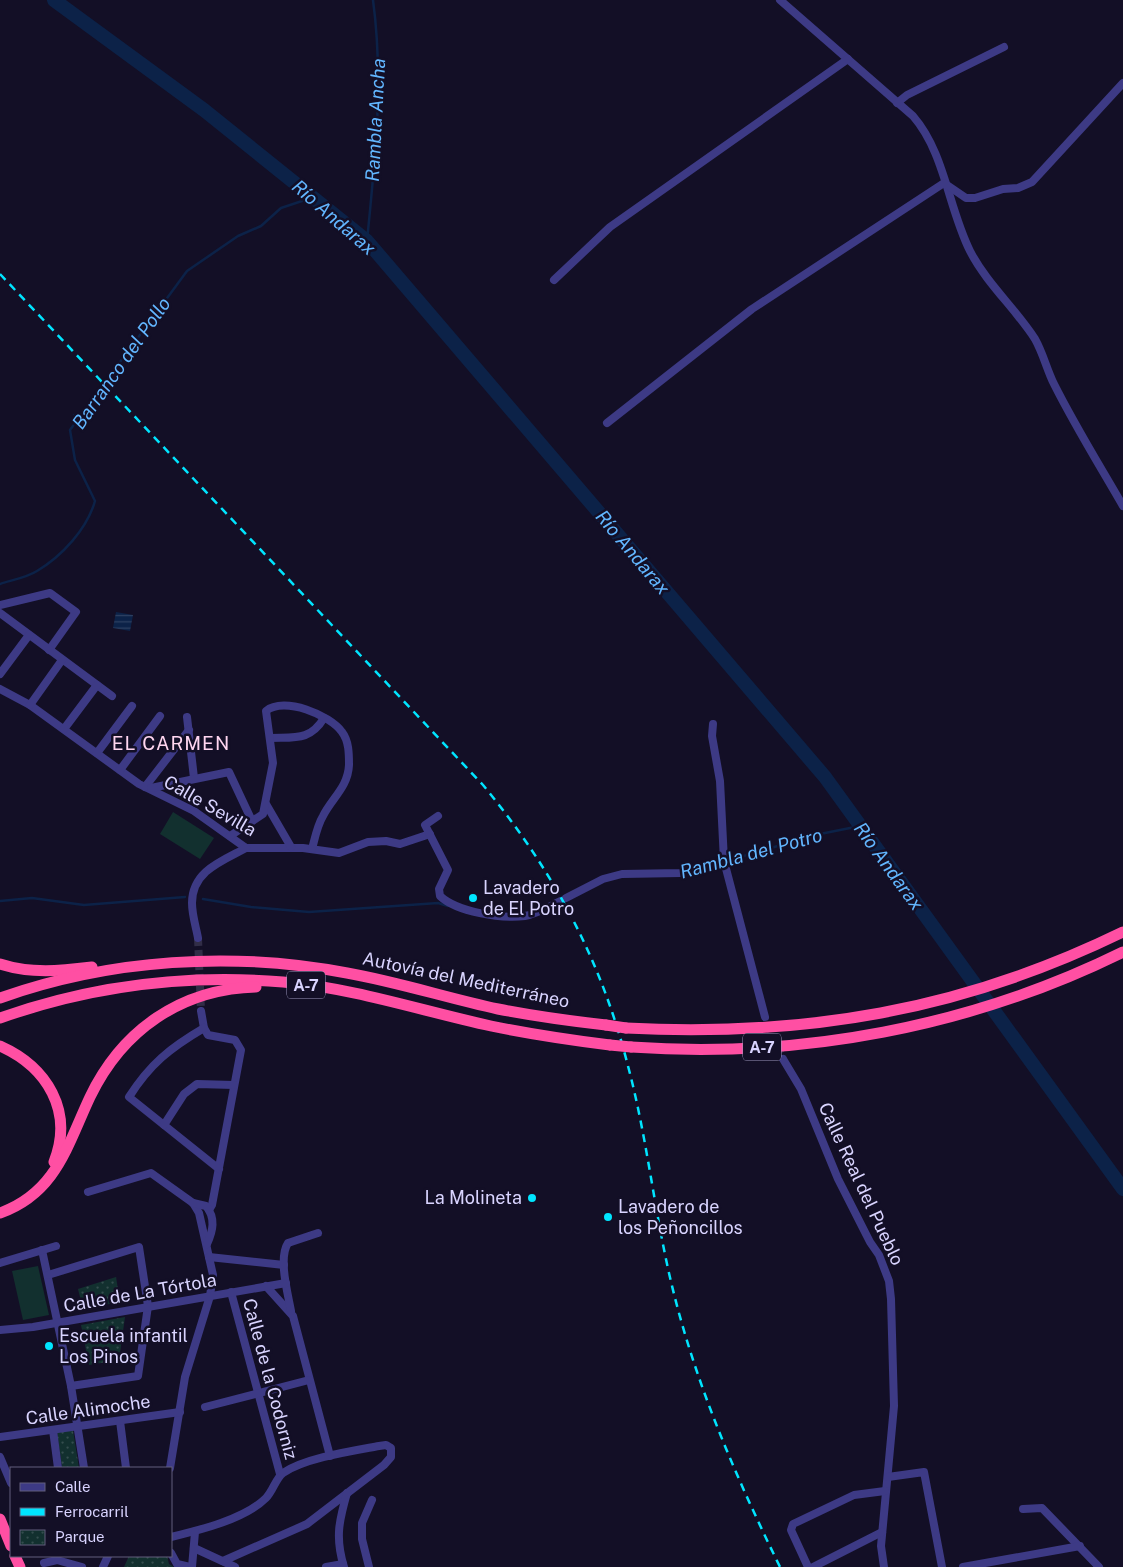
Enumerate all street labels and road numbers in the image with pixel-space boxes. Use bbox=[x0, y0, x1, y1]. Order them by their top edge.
street label: Calle Sevilla bbox=[160, 771, 260, 840]
street label: Autovía del Mediterráneo bbox=[361, 947, 571, 1012]
road number: A-7 bbox=[287, 972, 325, 998]
road number: A-7 bbox=[743, 1034, 781, 1060]
street label: Calle Real del Pueblo bbox=[815, 1099, 908, 1268]
street label: Calle de La Tórtola bbox=[62, 1269, 218, 1316]
street label: Calle de la Codorniz bbox=[239, 1296, 302, 1462]
street label: Calle Alimoche bbox=[24, 1390, 152, 1429]

